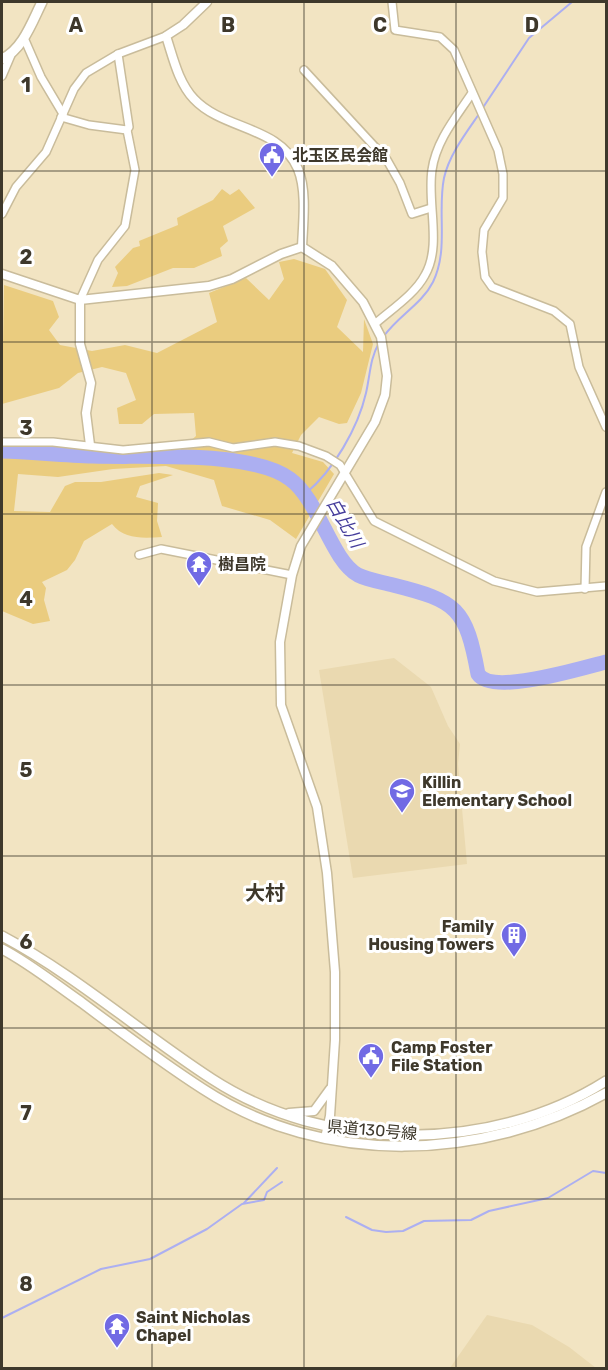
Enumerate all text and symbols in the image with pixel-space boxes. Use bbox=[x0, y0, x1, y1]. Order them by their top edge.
text: A bbox=[69, 13, 84, 37]
text: B bbox=[221, 13, 235, 37]
text: C bbox=[373, 13, 387, 37]
text: D bbox=[525, 13, 539, 37]
text: 1 bbox=[21, 73, 31, 97]
public building icon: 北玉区民会館 bbox=[257, 140, 287, 178]
place label: 北玉区民会館 bbox=[292, 146, 388, 165]
text: 2 bbox=[20, 245, 33, 269]
text: 3 bbox=[19, 416, 33, 440]
water label: 白比川 bbox=[322, 494, 369, 554]
temple icon: 樹昌院 bbox=[184, 549, 214, 587]
place label: 樹昌院 bbox=[218, 555, 266, 574]
text: 4 bbox=[19, 587, 33, 611]
text: 5 bbox=[20, 758, 33, 782]
place label: Killin Elementary School bbox=[422, 773, 572, 810]
school or university icon: Killin Elementary School bbox=[387, 776, 417, 814]
district label: 大村 bbox=[245, 881, 285, 905]
place label: Family Housing Towers bbox=[368, 917, 494, 954]
building icon: Family Housing Towers bbox=[499, 920, 529, 958]
text: 6 bbox=[19, 930, 33, 954]
place label: Camp Foster File Station bbox=[391, 1038, 493, 1075]
public building icon: Camp Foster File Station bbox=[356, 1041, 386, 1079]
text: 7 bbox=[20, 1101, 32, 1125]
street label: 県道130号線 bbox=[326, 1117, 418, 1143]
text: 8 bbox=[19, 1272, 33, 1296]
place label: Saint Nicholas Chapel bbox=[136, 1308, 250, 1345]
temple icon: Saint Nicholas Chapel bbox=[102, 1311, 132, 1349]

